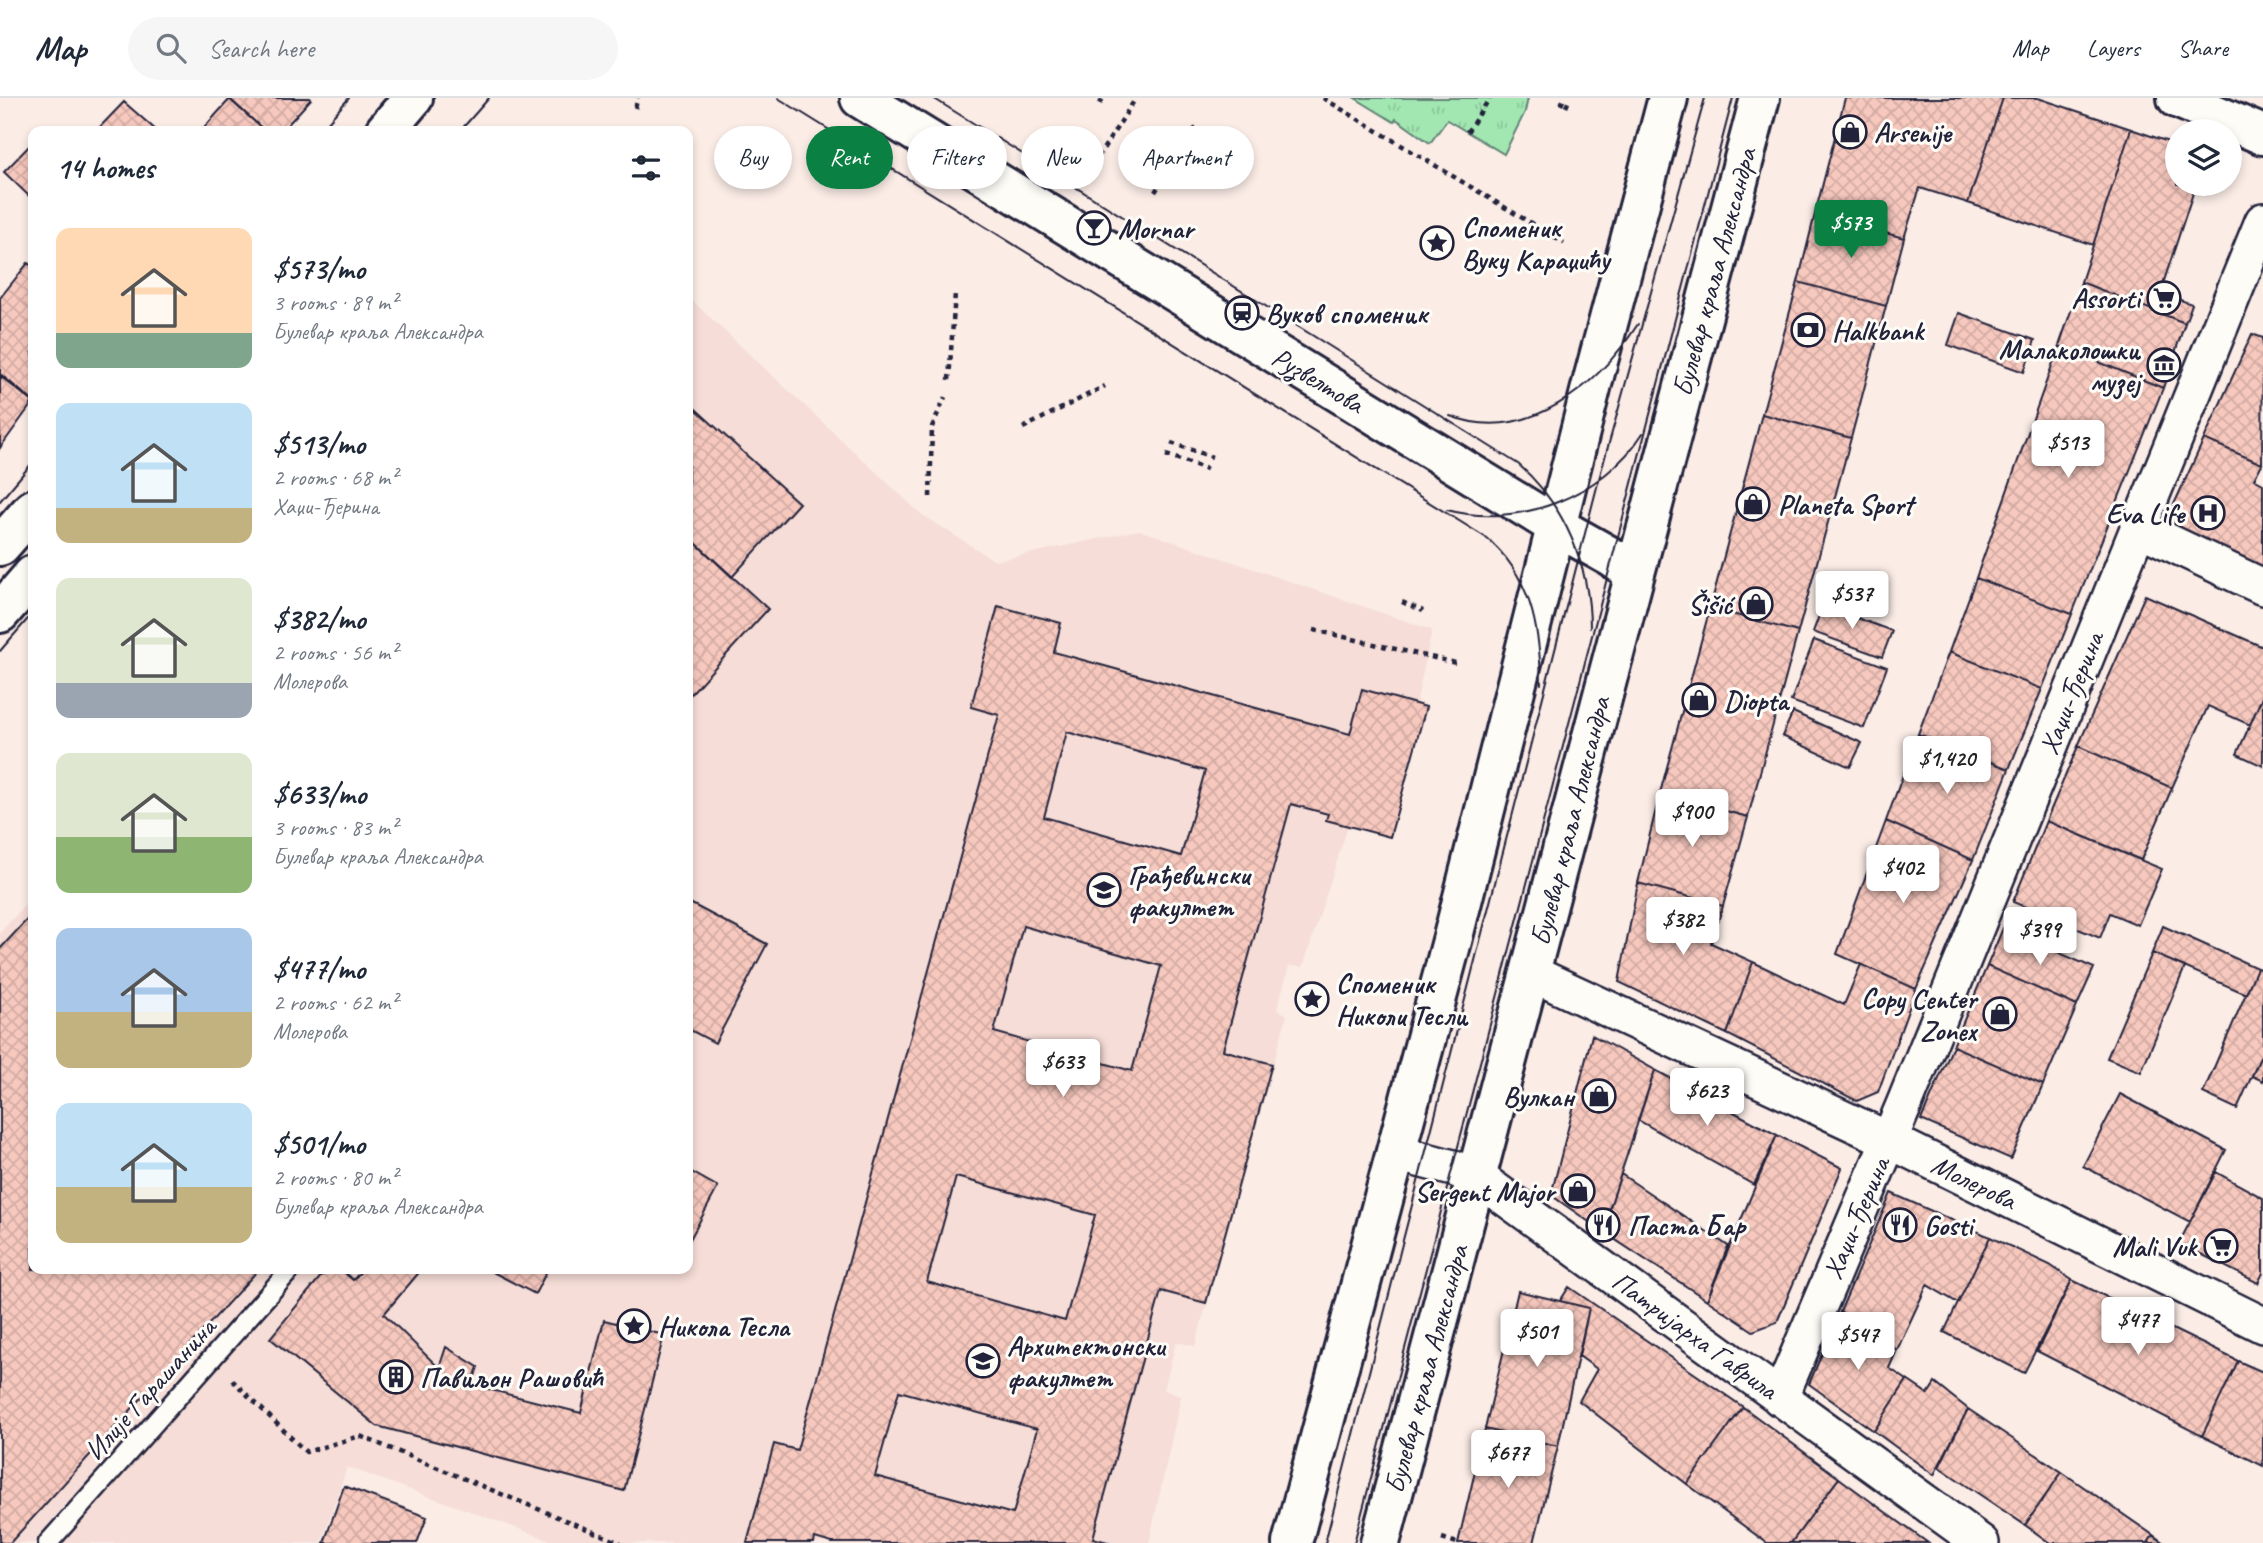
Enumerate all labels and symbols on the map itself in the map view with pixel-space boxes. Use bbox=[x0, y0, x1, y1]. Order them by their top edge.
shop icon: Arsenije bbox=[1831, 113, 1869, 151]
place label: Arsenije bbox=[1874, 115, 1954, 150]
street label: Булевар краља Александра bbox=[1664, 143, 1764, 400]
pin: $573 bbox=[1810, 200, 1892, 260]
bar icon: Mornar bbox=[1075, 209, 1113, 247]
place label: Споменик Вуку Караџићу bbox=[1462, 210, 1612, 278]
place label: Mornar bbox=[1118, 211, 1196, 246]
place icon: Споменик Вуку Караџићу bbox=[1418, 224, 1456, 262]
supermarket icon: Assorti bbox=[2145, 279, 2183, 317]
place label: Assorti bbox=[2071, 281, 2144, 316]
station icon: Вуков споменик bbox=[1223, 294, 1261, 332]
place label: Вуков споменик bbox=[1266, 296, 1430, 331]
bank icon: Halkbank bbox=[1789, 311, 1827, 349]
place label: Halkbank bbox=[1832, 313, 1926, 348]
place label: Малаколошки музеј bbox=[1999, 332, 2143, 400]
street label: Рузвелтова bbox=[1265, 339, 1372, 423]
museum icon: Малаколошки музеј bbox=[2145, 346, 2183, 384]
pin: $513 bbox=[2027, 420, 2109, 480]
shop icon: Planeta Sport bbox=[1734, 485, 1772, 523]
place label: Planeta Sport bbox=[1778, 487, 1917, 522]
hospital icon: Eva Life bbox=[2189, 494, 2227, 532]
place label: Eva Life bbox=[2106, 496, 2187, 531]
pin: $537 bbox=[1811, 572, 1893, 631]
shop icon: Šišić bbox=[1737, 585, 1775, 623]
place label: Šišić bbox=[1688, 587, 1736, 622]
street label: Хаџи-Ђерина bbox=[2031, 624, 2112, 759]
shop icon: Diopta bbox=[1680, 681, 1718, 719]
place label: Diopta bbox=[1724, 683, 1790, 718]
street label: Булевар краља Александра bbox=[1522, 691, 1618, 949]
pin: $1,420 bbox=[1890, 736, 2004, 796]
pin: $900 bbox=[1651, 790, 1733, 849]
pin: $402 bbox=[1862, 846, 1944, 905]
place label: Грађевински факултет bbox=[1128, 857, 1252, 925]
school or university icon: Грађевински факултет bbox=[1085, 871, 1123, 909]
pin: $382 bbox=[1642, 898, 1724, 957]
pin: $399 bbox=[1999, 908, 2081, 967]
place label: Споменик Николи Тесли bbox=[1336, 966, 1469, 1033]
place icon: Споменик Николи Тесли bbox=[1293, 980, 1331, 1018]
place label: Copy Center Zonex bbox=[1861, 981, 1979, 1048]
shop icon: Copy Center Zonex bbox=[1981, 995, 2019, 1033]
pin: $633 bbox=[1022, 1040, 1104, 1099]
pin: $623 bbox=[1666, 1068, 1748, 1128]
shop icon: Вулкан bbox=[1580, 1077, 1618, 1115]
place label: Вулкан bbox=[1503, 1079, 1576, 1114]
street label: Молерова bbox=[1926, 1147, 2024, 1218]
street label: Хаџи-Ђерина bbox=[1815, 1150, 1898, 1284]
shop icon: Sergent Major bbox=[1559, 1172, 1597, 1210]
place label: Sergent Major bbox=[1415, 1174, 1557, 1209]
restaurant icon: Паста Бар bbox=[1584, 1206, 1622, 1244]
restaurant icon: Gosti bbox=[1881, 1206, 1919, 1244]
place label: Паста Бар bbox=[1628, 1208, 1747, 1243]
place label: Gosti bbox=[1924, 1208, 1976, 1243]
supermarket icon: Mali Vuk bbox=[2202, 1227, 2240, 1265]
place label: Mali Vuk bbox=[2112, 1229, 2199, 1264]
street label: Булевар краља Александра bbox=[1376, 1240, 1476, 1497]
street label: Патријарха Гаврила bbox=[1605, 1263, 1786, 1408]
pin: $477 bbox=[2097, 1298, 2179, 1357]
place icon: Никола Тесла bbox=[615, 1307, 653, 1345]
street label: Илије Гарашанина bbox=[77, 1309, 225, 1468]
place label: Никола Тесла bbox=[658, 1309, 791, 1344]
pin: $501 bbox=[1496, 1310, 1578, 1369]
pin: $547 bbox=[1817, 1312, 1899, 1372]
place label: Архитектонски факултет bbox=[1007, 1328, 1167, 1396]
school or university icon: Архитектонски факултет bbox=[964, 1342, 1002, 1380]
building icon: Павиљон Рашовић bbox=[377, 1358, 415, 1396]
place label: Павиљон Рашовић bbox=[420, 1360, 604, 1395]
pin: $677 bbox=[1467, 1430, 1549, 1490]

